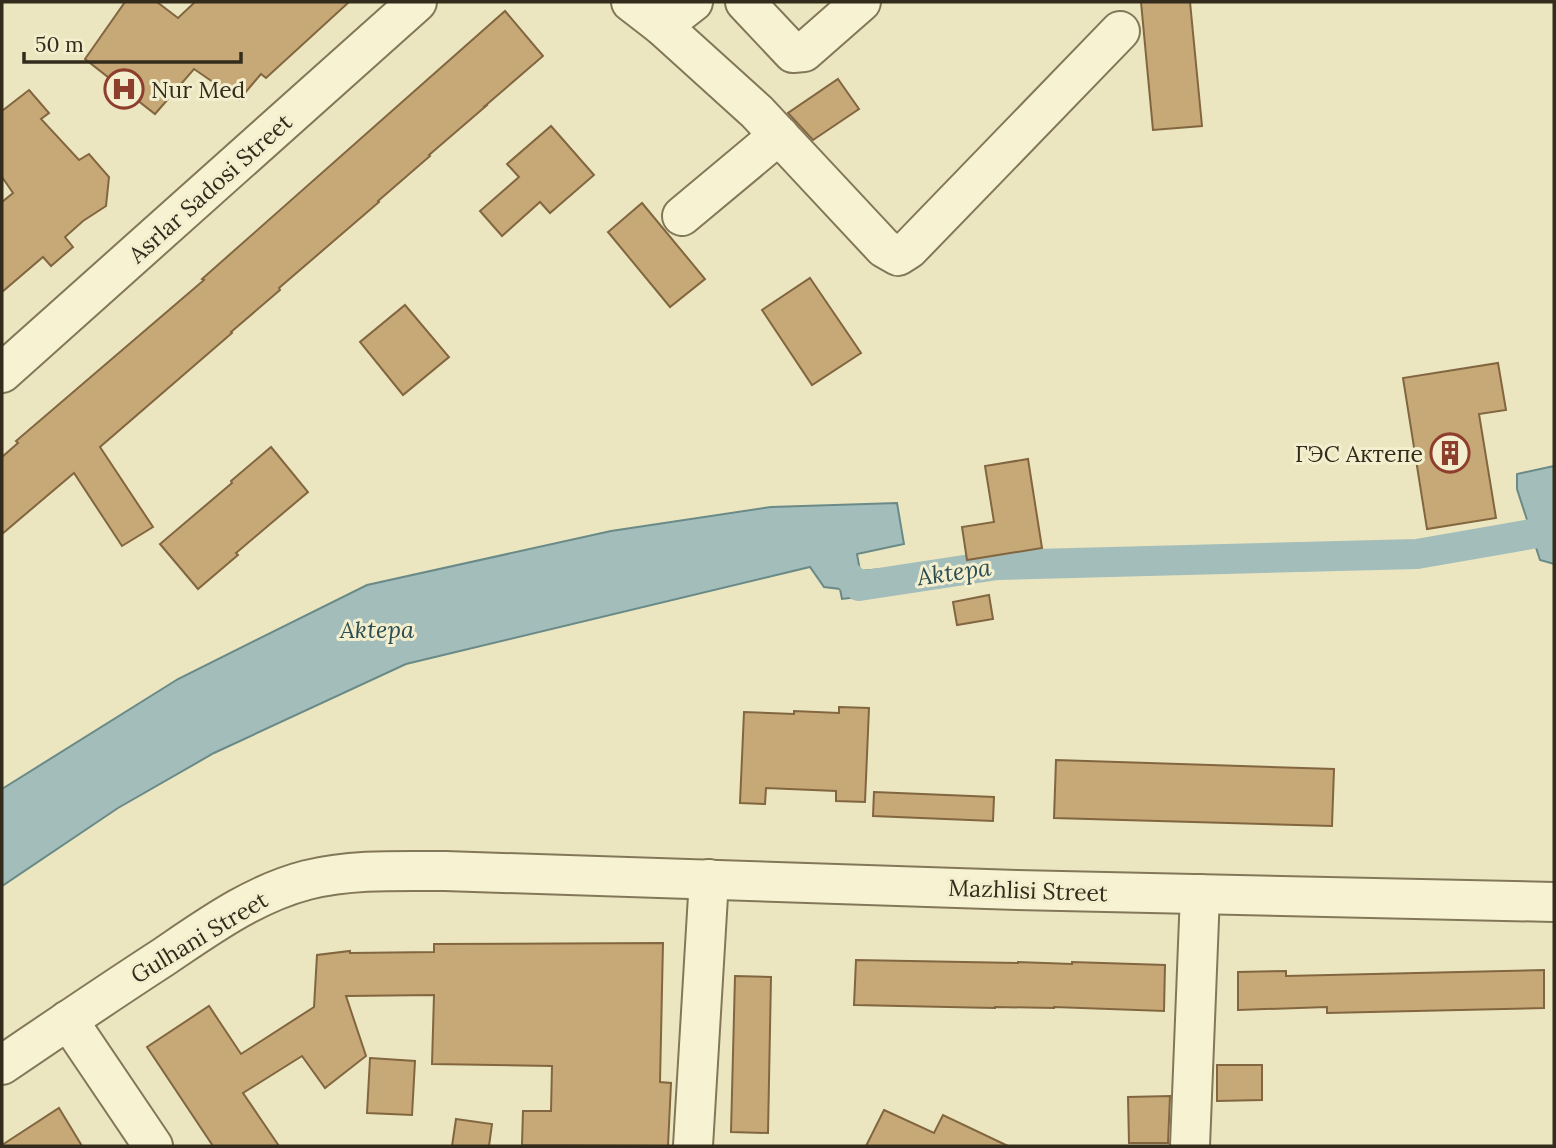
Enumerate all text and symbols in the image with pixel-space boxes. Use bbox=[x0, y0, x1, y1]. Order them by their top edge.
scale bar bbox=[24, 21, 242, 65]
text: 50 m bbox=[35, 31, 84, 58]
hospital icon: Nur Med bbox=[103, 68, 145, 110]
place label: Nur Med bbox=[151, 75, 246, 104]
street label: Asrlar Sadosi Street bbox=[122, 107, 298, 270]
building icon: ГЭС Актепe bbox=[1429, 432, 1471, 474]
place label: ГЭС Актепe bbox=[1295, 439, 1423, 468]
water label: Aktepa bbox=[914, 551, 994, 593]
water label: Aktepa bbox=[339, 614, 415, 645]
street label: Mazhlisi Street bbox=[948, 873, 1108, 907]
street label: Gulhani Street bbox=[125, 885, 273, 989]

